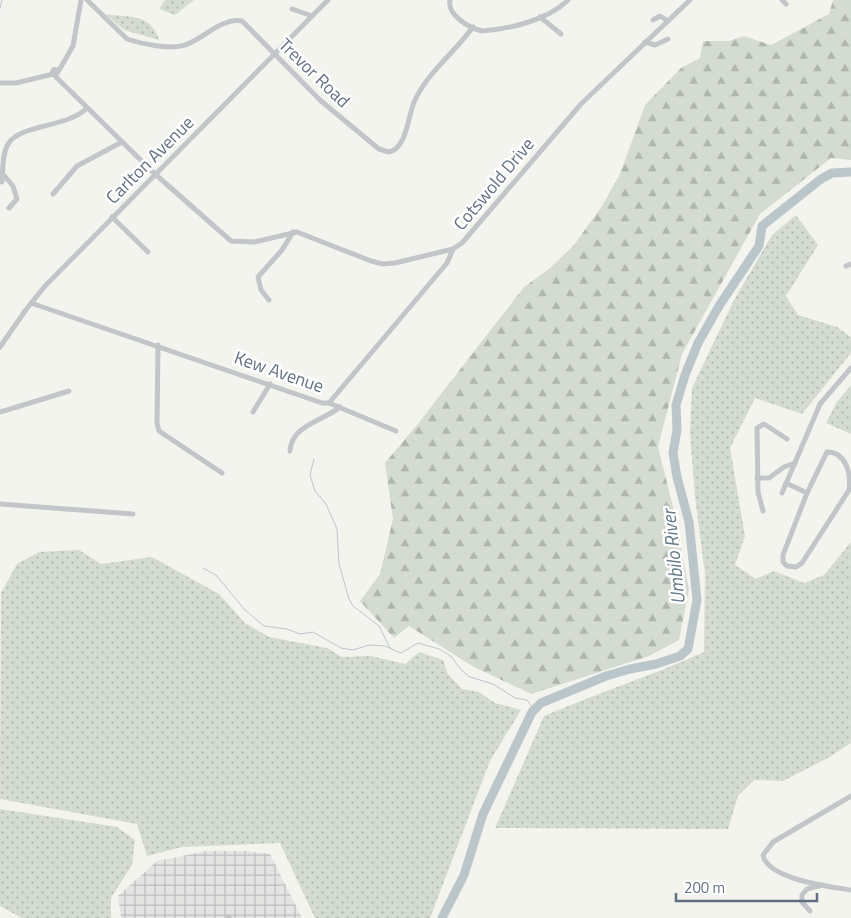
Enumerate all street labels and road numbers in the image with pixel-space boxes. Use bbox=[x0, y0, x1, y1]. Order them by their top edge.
street label: Trevor Road bbox=[273, 32, 356, 114]
street label: Carlton Avenue bbox=[99, 109, 200, 210]
street label: Cotswold Drive bbox=[447, 131, 541, 236]
street label: Kew Avenue bbox=[231, 344, 328, 399]

